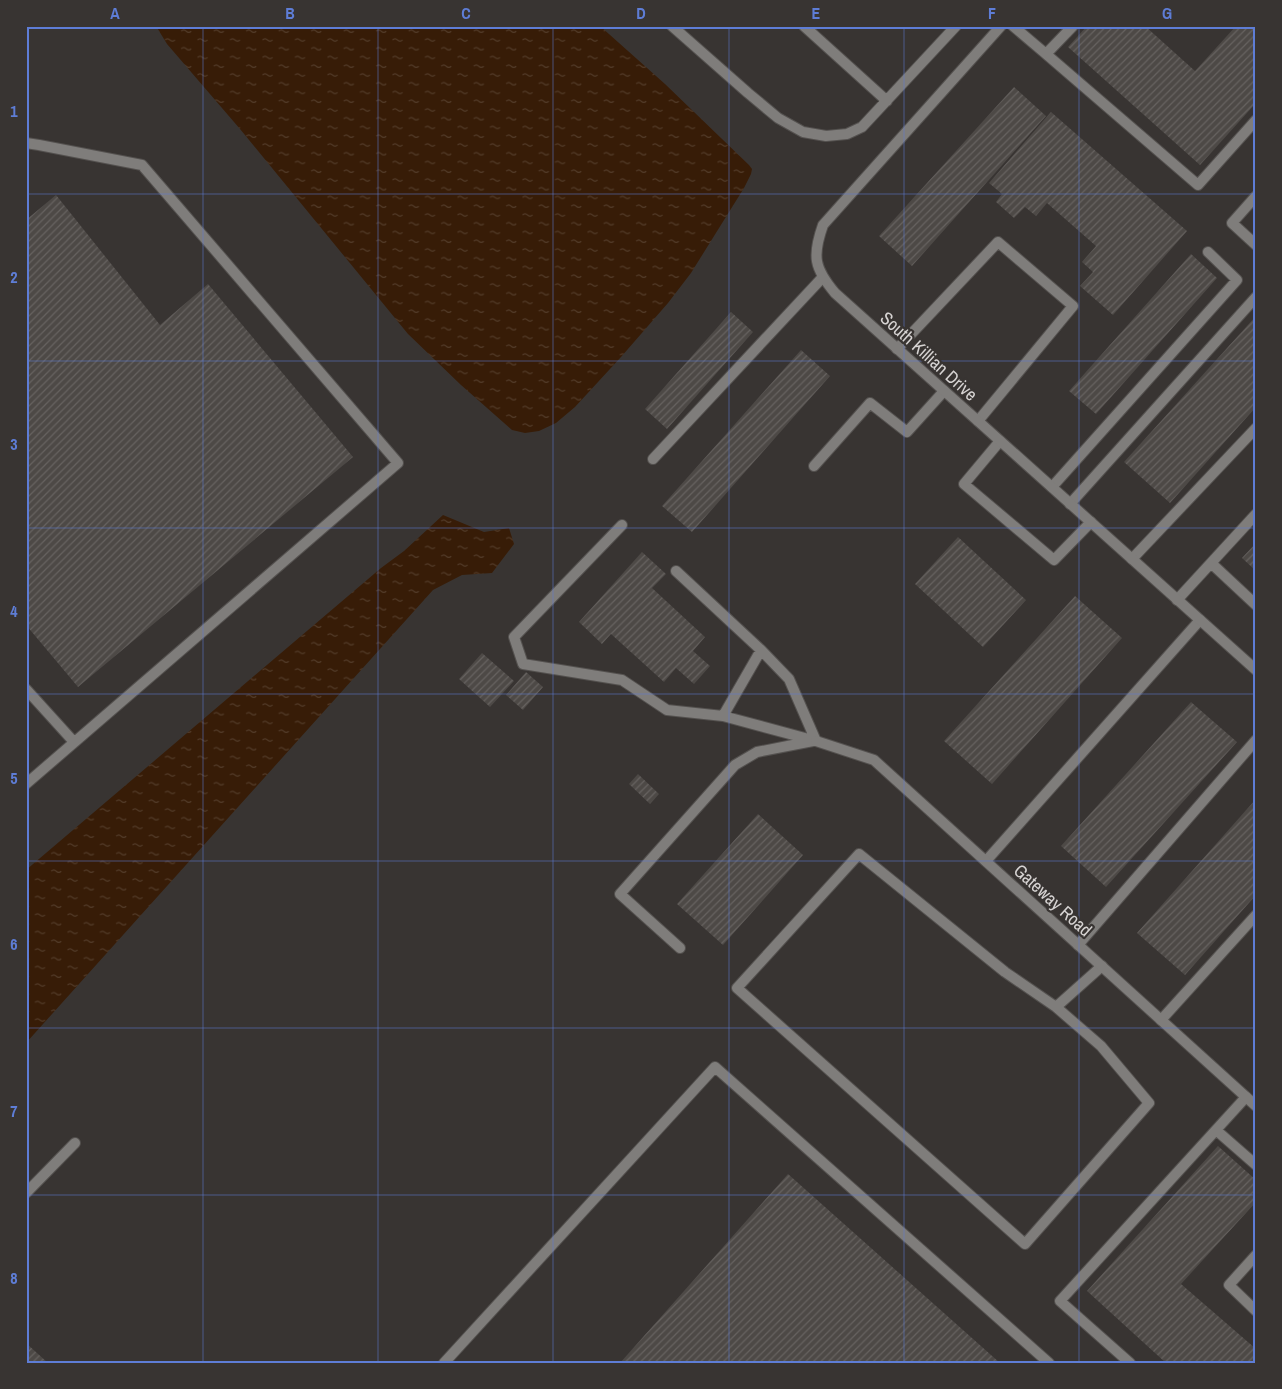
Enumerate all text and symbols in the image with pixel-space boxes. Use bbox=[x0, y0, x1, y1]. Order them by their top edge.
text: A bbox=[110, 2, 120, 24]
text: B bbox=[285, 2, 295, 24]
text: C bbox=[461, 2, 471, 24]
text: D bbox=[636, 2, 646, 24]
text: E bbox=[812, 2, 821, 24]
text: F bbox=[988, 2, 996, 24]
text: G bbox=[1162, 2, 1172, 24]
text: 1 bbox=[10, 100, 18, 122]
text: 2 bbox=[10, 266, 18, 288]
street label: South Killian Drive bbox=[875, 306, 983, 406]
text: 3 bbox=[10, 433, 18, 455]
text: 4 bbox=[10, 600, 18, 622]
text: 5 bbox=[10, 767, 18, 789]
street label: Gateway Road bbox=[1008, 858, 1098, 942]
text: 6 bbox=[10, 933, 18, 955]
text: 7 bbox=[10, 1100, 18, 1122]
text: 8 bbox=[10, 1267, 18, 1289]

